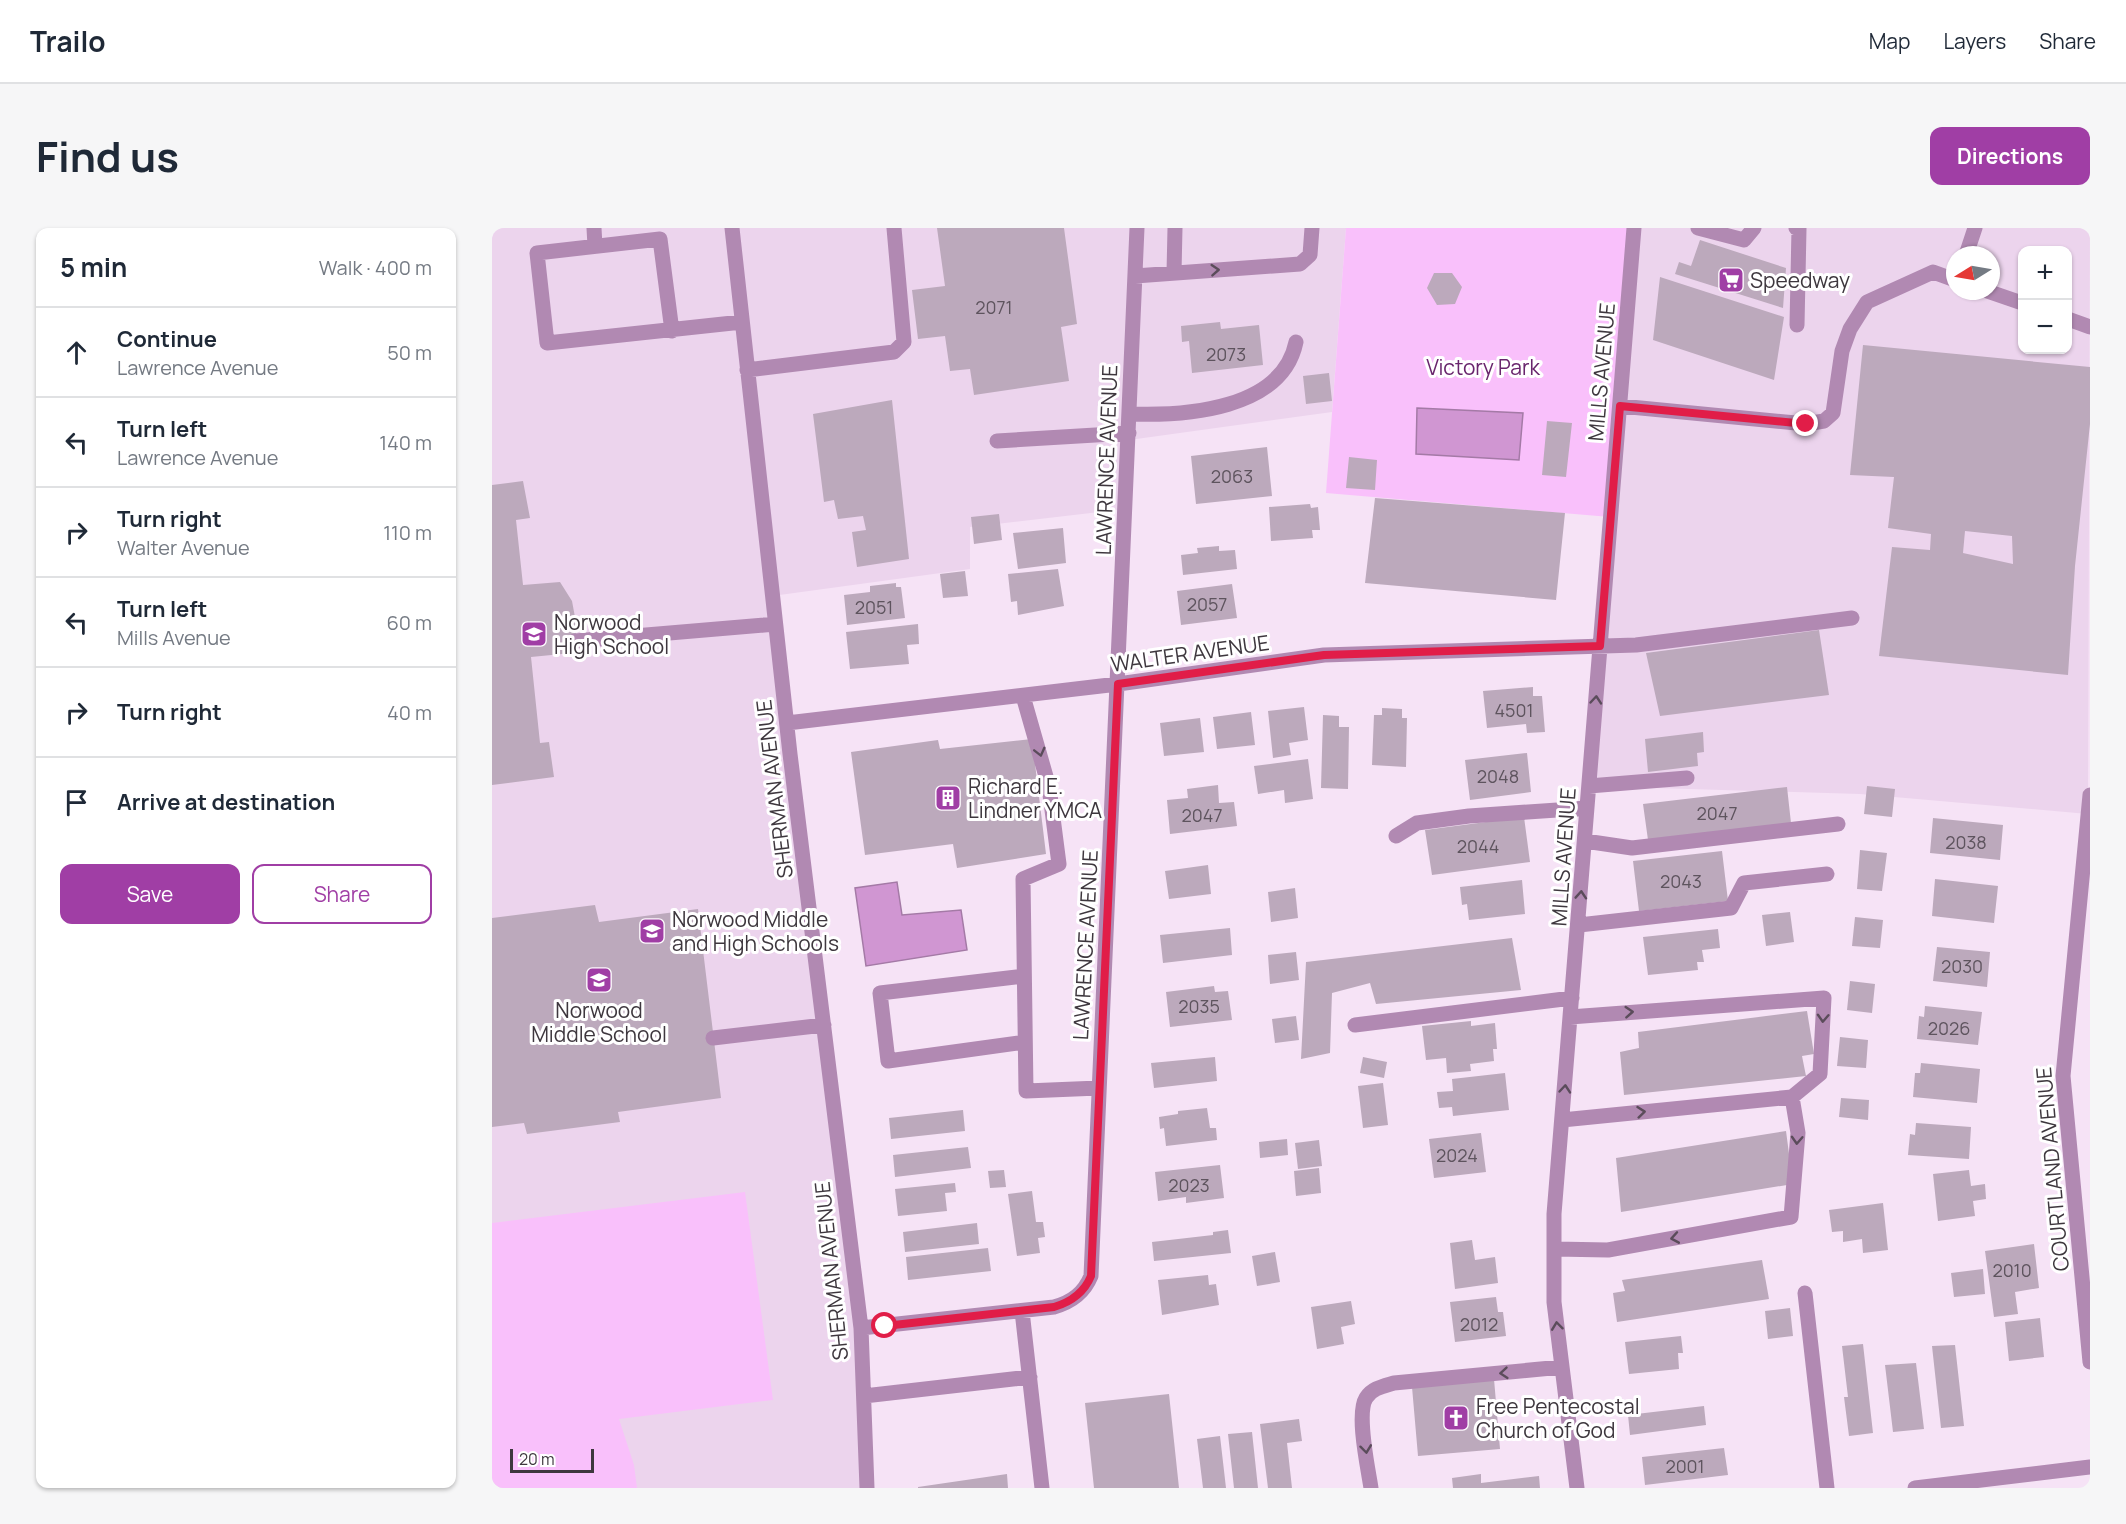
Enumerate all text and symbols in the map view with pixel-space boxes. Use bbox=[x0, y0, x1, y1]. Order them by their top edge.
text: Trailo bbox=[30, 22, 106, 60]
text: Map bbox=[1869, 27, 1910, 55]
text: Layers bbox=[1943, 27, 2006, 55]
text: Share bbox=[2039, 27, 2096, 55]
text: Find us bbox=[36, 127, 179, 185]
button: Directions bbox=[1930, 127, 2090, 185]
north arrow bbox=[1946, 246, 2000, 300]
map controls bbox=[2018, 246, 2072, 354]
button: + bbox=[2018, 246, 2072, 300]
text: 5 min bbox=[60, 249, 127, 285]
text: Walk · 400 m bbox=[319, 254, 432, 281]
one-way arrow bbox=[1210, 264, 1219, 277]
supermarket icon: Speedway bbox=[1716, 265, 1746, 295]
place label: Speedway bbox=[1750, 266, 1850, 294]
house number: 2071 bbox=[975, 295, 1013, 319]
button: − bbox=[2018, 300, 2072, 354]
street label: MILLS AVENUE bbox=[1581, 302, 1621, 442]
text: Continue bbox=[117, 324, 217, 354]
icon: ahead bbox=[60, 336, 93, 369]
text: 50 m bbox=[387, 339, 432, 366]
house number: 2073 bbox=[1206, 342, 1246, 366]
park label: Victory Park bbox=[1426, 353, 1540, 381]
text: Lawrence Avenue bbox=[117, 354, 278, 381]
street label: LAWRENCE AVENUE bbox=[1089, 364, 1123, 556]
route end bbox=[1792, 410, 1818, 436]
text: Turn left bbox=[117, 414, 207, 444]
icon: left bbox=[60, 426, 93, 459]
text: 140 m bbox=[379, 429, 432, 456]
text: Lawrence Avenue bbox=[117, 444, 278, 471]
house number: 2063 bbox=[1211, 464, 1253, 488]
text: Turn right bbox=[117, 504, 222, 534]
icon: right bbox=[60, 516, 93, 549]
text: 110 m bbox=[383, 519, 432, 546]
text: Walter Avenue bbox=[117, 534, 250, 561]
house number: 2057 bbox=[1187, 592, 1227, 616]
text: Turn left bbox=[117, 594, 207, 624]
house number: 2051 bbox=[855, 595, 893, 619]
icon: left bbox=[60, 606, 93, 639]
place label: Norwood High School bbox=[554, 608, 669, 660]
text: 60 m bbox=[386, 609, 432, 636]
school or university icon: Norwood High School bbox=[519, 619, 549, 649]
text: Mills Avenue bbox=[117, 624, 231, 651]
street label: WALTER AVENUE bbox=[1109, 628, 1271, 678]
icon: right bbox=[60, 696, 93, 729]
one-way arrow bbox=[1589, 696, 1602, 705]
text: Turn right bbox=[117, 697, 222, 727]
street label: SHERMAN AVENUE bbox=[749, 698, 799, 880]
house number: 4501 bbox=[1494, 698, 1534, 722]
text: 40 m bbox=[387, 699, 432, 726]
one-way arrow bbox=[1033, 747, 1046, 757]
house number: 2048 bbox=[1477, 764, 1519, 788]
place label: Richard E. Lindner YMCA bbox=[968, 772, 1102, 824]
building icon: Richard E. Lindner YMCA bbox=[933, 783, 963, 813]
icon: arrive bbox=[60, 786, 93, 819]
text: Arrive at destination bbox=[117, 787, 335, 817]
street label: MILLS AVENUE bbox=[1544, 787, 1582, 927]
house number: 2047 bbox=[1697, 801, 1737, 825]
house number: 2047 bbox=[1182, 803, 1222, 827]
house number: 2038 bbox=[1945, 830, 1987, 854]
house number: 2044 bbox=[1457, 834, 1499, 858]
street label: LAWRENCE AVENUE bbox=[1066, 849, 1104, 1041]
button: Save bbox=[60, 864, 240, 924]
button: Share bbox=[252, 864, 432, 924]
house number: 2043 bbox=[1660, 869, 1702, 893]
one-way arrow bbox=[1574, 890, 1587, 899]
place label: Norwood Middle and High Schools bbox=[672, 905, 839, 957]
school or university icon: Norwood Middle and High Schools bbox=[637, 916, 667, 946]
house number: 2030 bbox=[1941, 954, 1983, 978]
school or university icon: Norwood Middle School bbox=[584, 965, 614, 995]
house number: 2035 bbox=[1178, 994, 1220, 1018]
place label: Norwood Middle School bbox=[531, 996, 667, 1048]
one-way arrow bbox=[1624, 1006, 1633, 1019]
one-way arrow bbox=[1817, 1013, 1830, 1022]
house number: 2026 bbox=[1928, 1016, 1970, 1040]
street label: COURTLAND AVENUE bbox=[2029, 1066, 2075, 1272]
one-way arrow bbox=[1558, 1085, 1571, 1094]
one-way arrow bbox=[1637, 1106, 1646, 1119]
one-way arrow bbox=[1790, 1136, 1803, 1145]
house number: 2024 bbox=[1436, 1143, 1478, 1167]
house number: 2023 bbox=[1168, 1173, 1210, 1197]
street label: SHERMAN AVENUE bbox=[808, 1180, 854, 1362]
one-way arrow bbox=[1670, 1231, 1680, 1244]
house number: 2010 bbox=[1992, 1258, 2032, 1282]
route start bbox=[871, 1312, 897, 1338]
house number: 2012 bbox=[1460, 1312, 1498, 1336]
one-way arrow bbox=[1552, 1321, 1564, 1330]
one-way arrow bbox=[1500, 1366, 1509, 1379]
place label: Free Pentecostal Church of God bbox=[1476, 1392, 1640, 1444]
church icon: Free Pentecostal Church of God bbox=[1441, 1403, 1471, 1433]
one-way arrow bbox=[1359, 1444, 1372, 1454]
scale bar bbox=[510, 1446, 594, 1474]
text: 20 m bbox=[519, 1448, 555, 1470]
house number: 2001 bbox=[1665, 1454, 1705, 1478]

